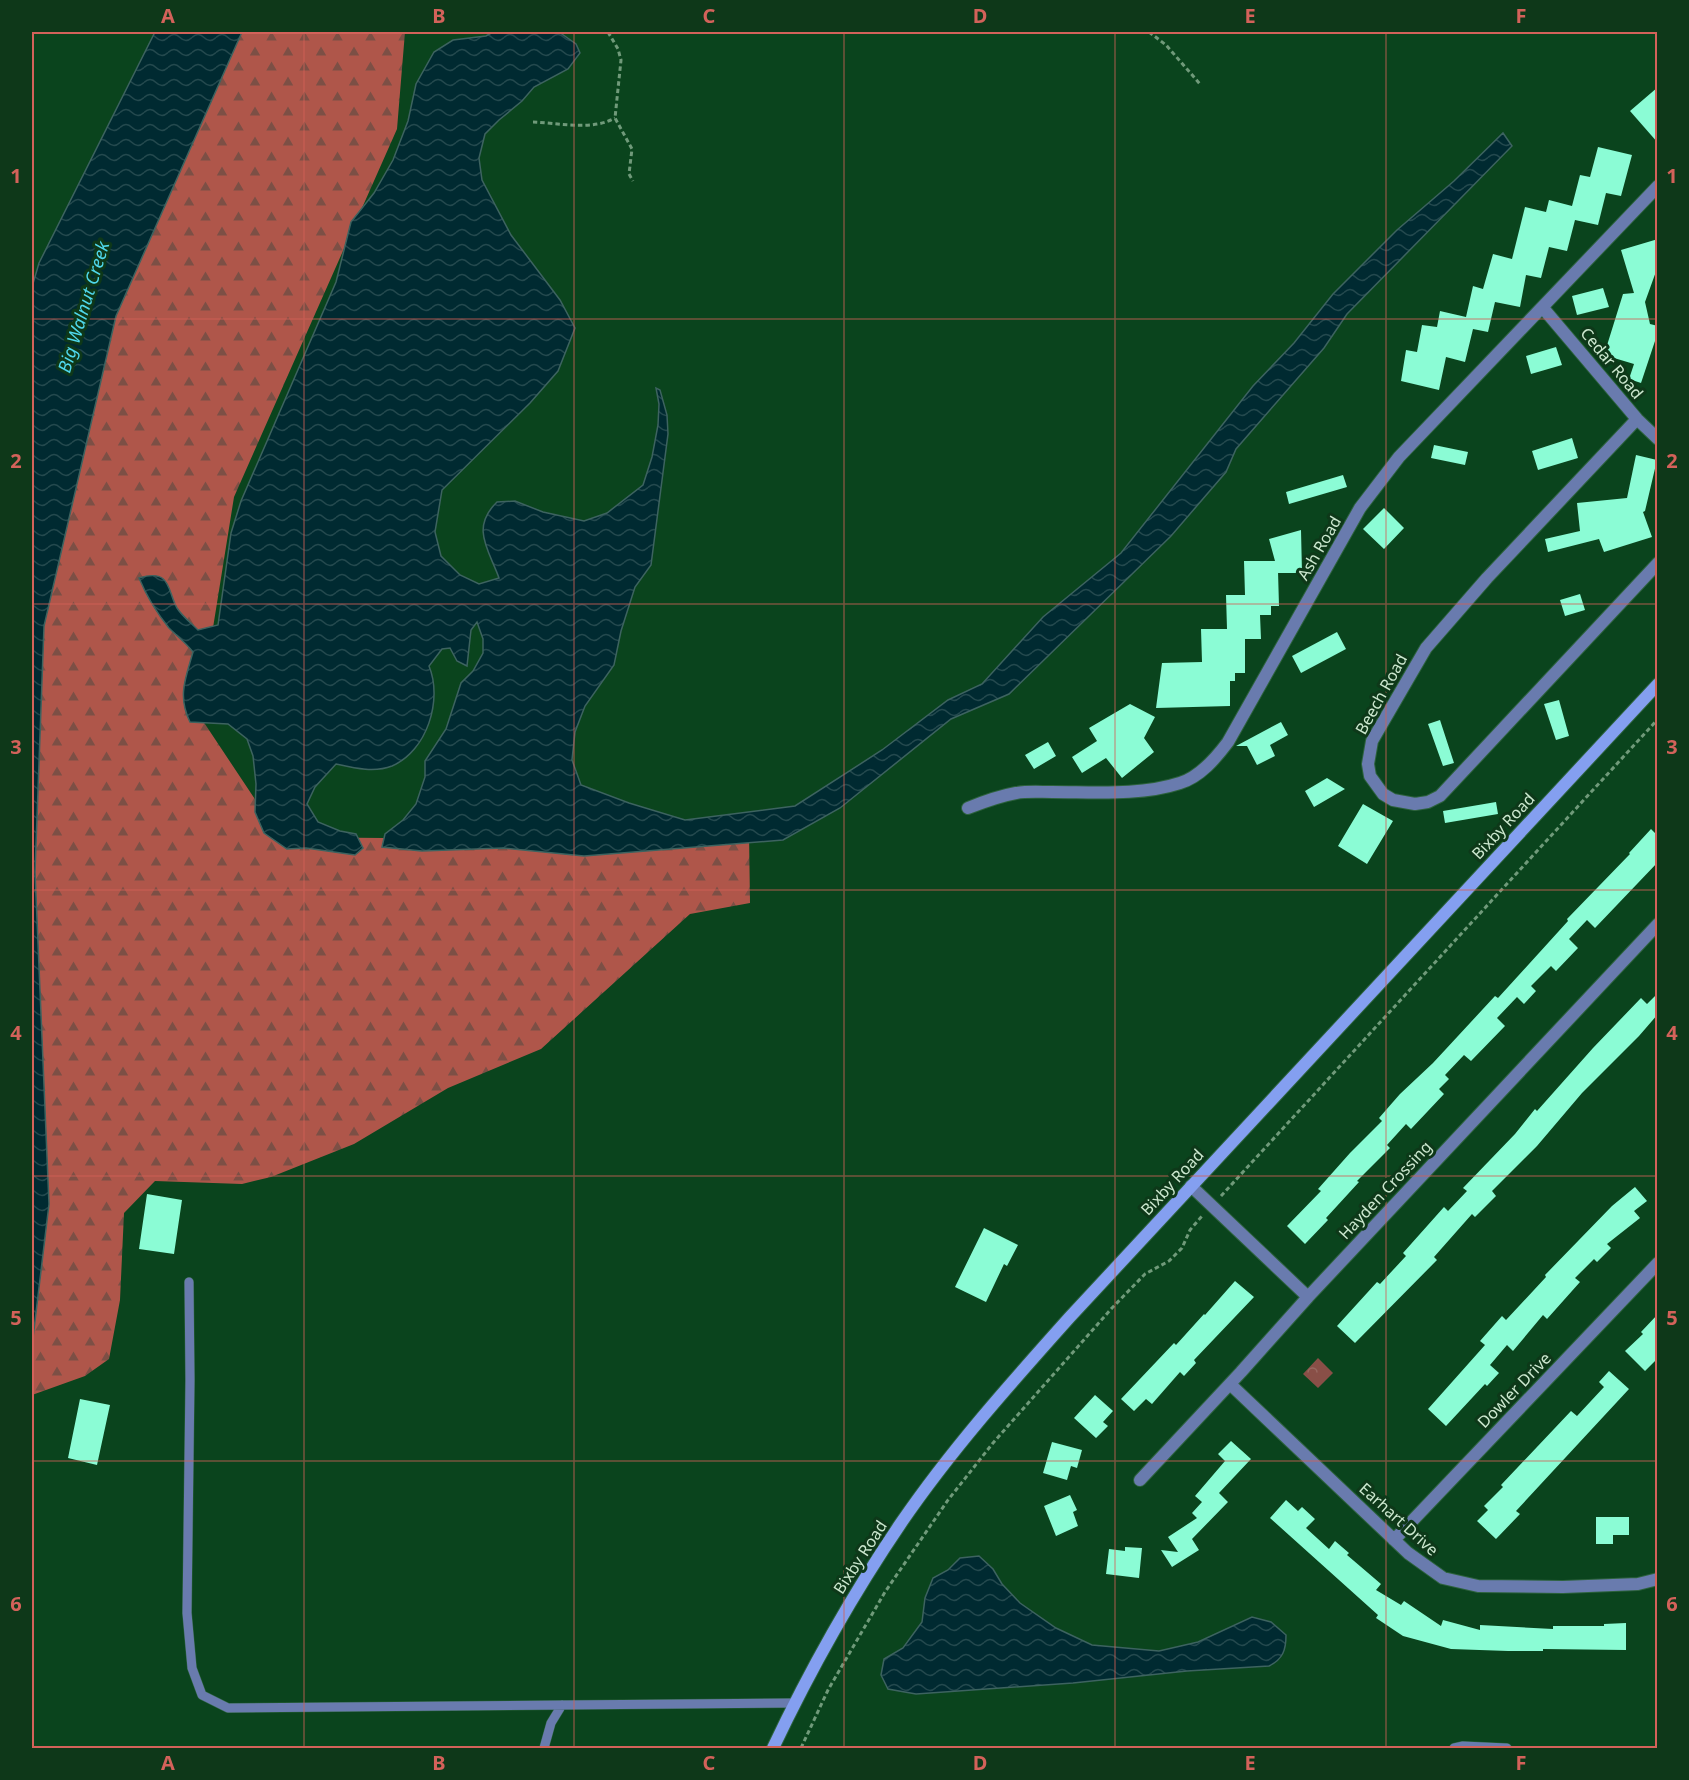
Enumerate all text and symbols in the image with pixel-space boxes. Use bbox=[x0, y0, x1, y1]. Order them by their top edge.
text: A bbox=[161, 2, 175, 29]
text: B bbox=[432, 2, 446, 29]
text: C bbox=[703, 2, 716, 29]
text: D bbox=[973, 2, 987, 29]
text: E bbox=[1244, 2, 1256, 29]
text: F bbox=[1516, 2, 1526, 29]
text: 1 bbox=[10, 162, 22, 189]
text: 1 bbox=[1666, 162, 1678, 189]
water label: Big Walnut Creek bbox=[52, 237, 115, 375]
street label: Cedar Road bbox=[1576, 323, 1648, 403]
text: 2 bbox=[10, 447, 22, 474]
text: 2 bbox=[1666, 447, 1678, 474]
street label: Ash Road bbox=[1292, 512, 1346, 584]
street label: Beech Road bbox=[1350, 650, 1412, 738]
text: 3 bbox=[10, 733, 22, 760]
text: 3 bbox=[1666, 733, 1678, 760]
street label: Bixby Road bbox=[1467, 788, 1539, 864]
text: 4 bbox=[10, 1019, 22, 1046]
text: 4 bbox=[1666, 1019, 1678, 1046]
street label: Hayden Crossing bbox=[1334, 1136, 1436, 1244]
street label: Bixby Road bbox=[1136, 1144, 1208, 1220]
text: 5 bbox=[10, 1304, 22, 1331]
text: 5 bbox=[1666, 1304, 1678, 1331]
street label: Dowler Drive bbox=[1472, 1347, 1556, 1433]
street label: Earhart Drive bbox=[1355, 1478, 1443, 1560]
street label: Bixby Road bbox=[828, 1516, 892, 1598]
text: 6 bbox=[10, 1590, 22, 1617]
text: 6 bbox=[1666, 1590, 1678, 1617]
text: A bbox=[161, 1749, 175, 1776]
text: B bbox=[432, 1749, 446, 1776]
text: C bbox=[703, 1749, 716, 1776]
text: D bbox=[973, 1749, 987, 1776]
text: E bbox=[1244, 1749, 1256, 1776]
text: F bbox=[1516, 1749, 1526, 1776]

